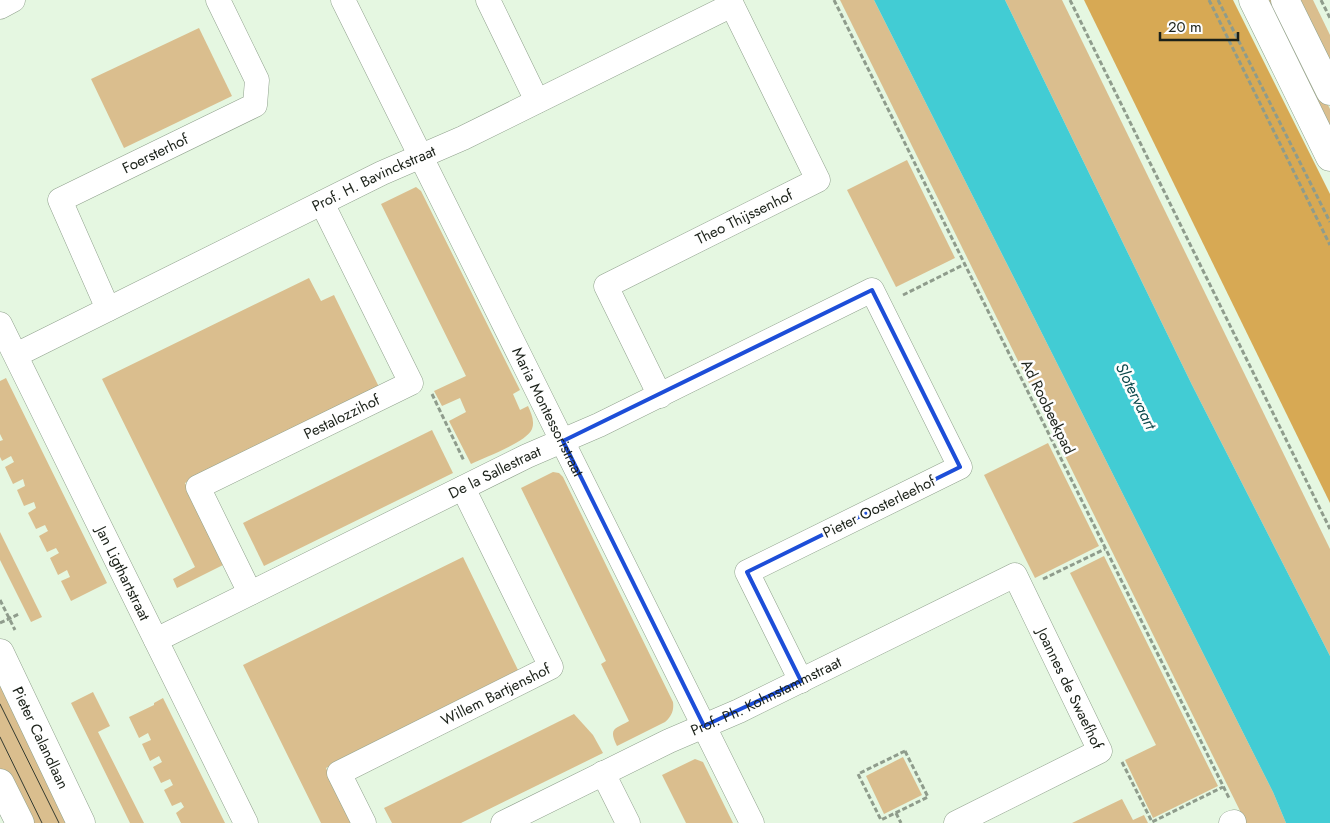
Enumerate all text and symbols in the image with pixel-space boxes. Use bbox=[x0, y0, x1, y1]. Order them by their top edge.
scale bar bbox=[1160, 10, 1238, 42]
text: 20 m bbox=[1168, 16, 1202, 38]
street label: Foersterhof bbox=[118, 128, 193, 179]
street label: Prof. H. Bavinckstraat bbox=[308, 140, 440, 217]
street label: Theo Thijssenhof bbox=[692, 184, 797, 250]
street label: Maria Montessoristraat bbox=[506, 343, 589, 481]
street label: Ad Roobeekpad bbox=[1016, 356, 1080, 458]
water label: Slotervaart bbox=[1110, 359, 1163, 434]
street label: Pestalozzihof bbox=[300, 389, 384, 445]
street label: De la Sallestraat bbox=[445, 440, 545, 504]
street label: Pieter Oosterleehof bbox=[819, 470, 940, 544]
street label: Jan Ligthartstraat bbox=[89, 521, 156, 625]
street label: Joannes de Swaefhof bbox=[1030, 622, 1109, 753]
street label: Prof. Ph. Kohnstammstraat bbox=[687, 651, 846, 741]
street label: Willem Bartjenshof bbox=[437, 658, 555, 731]
street label: Pieter Calandlaan bbox=[7, 683, 74, 793]

